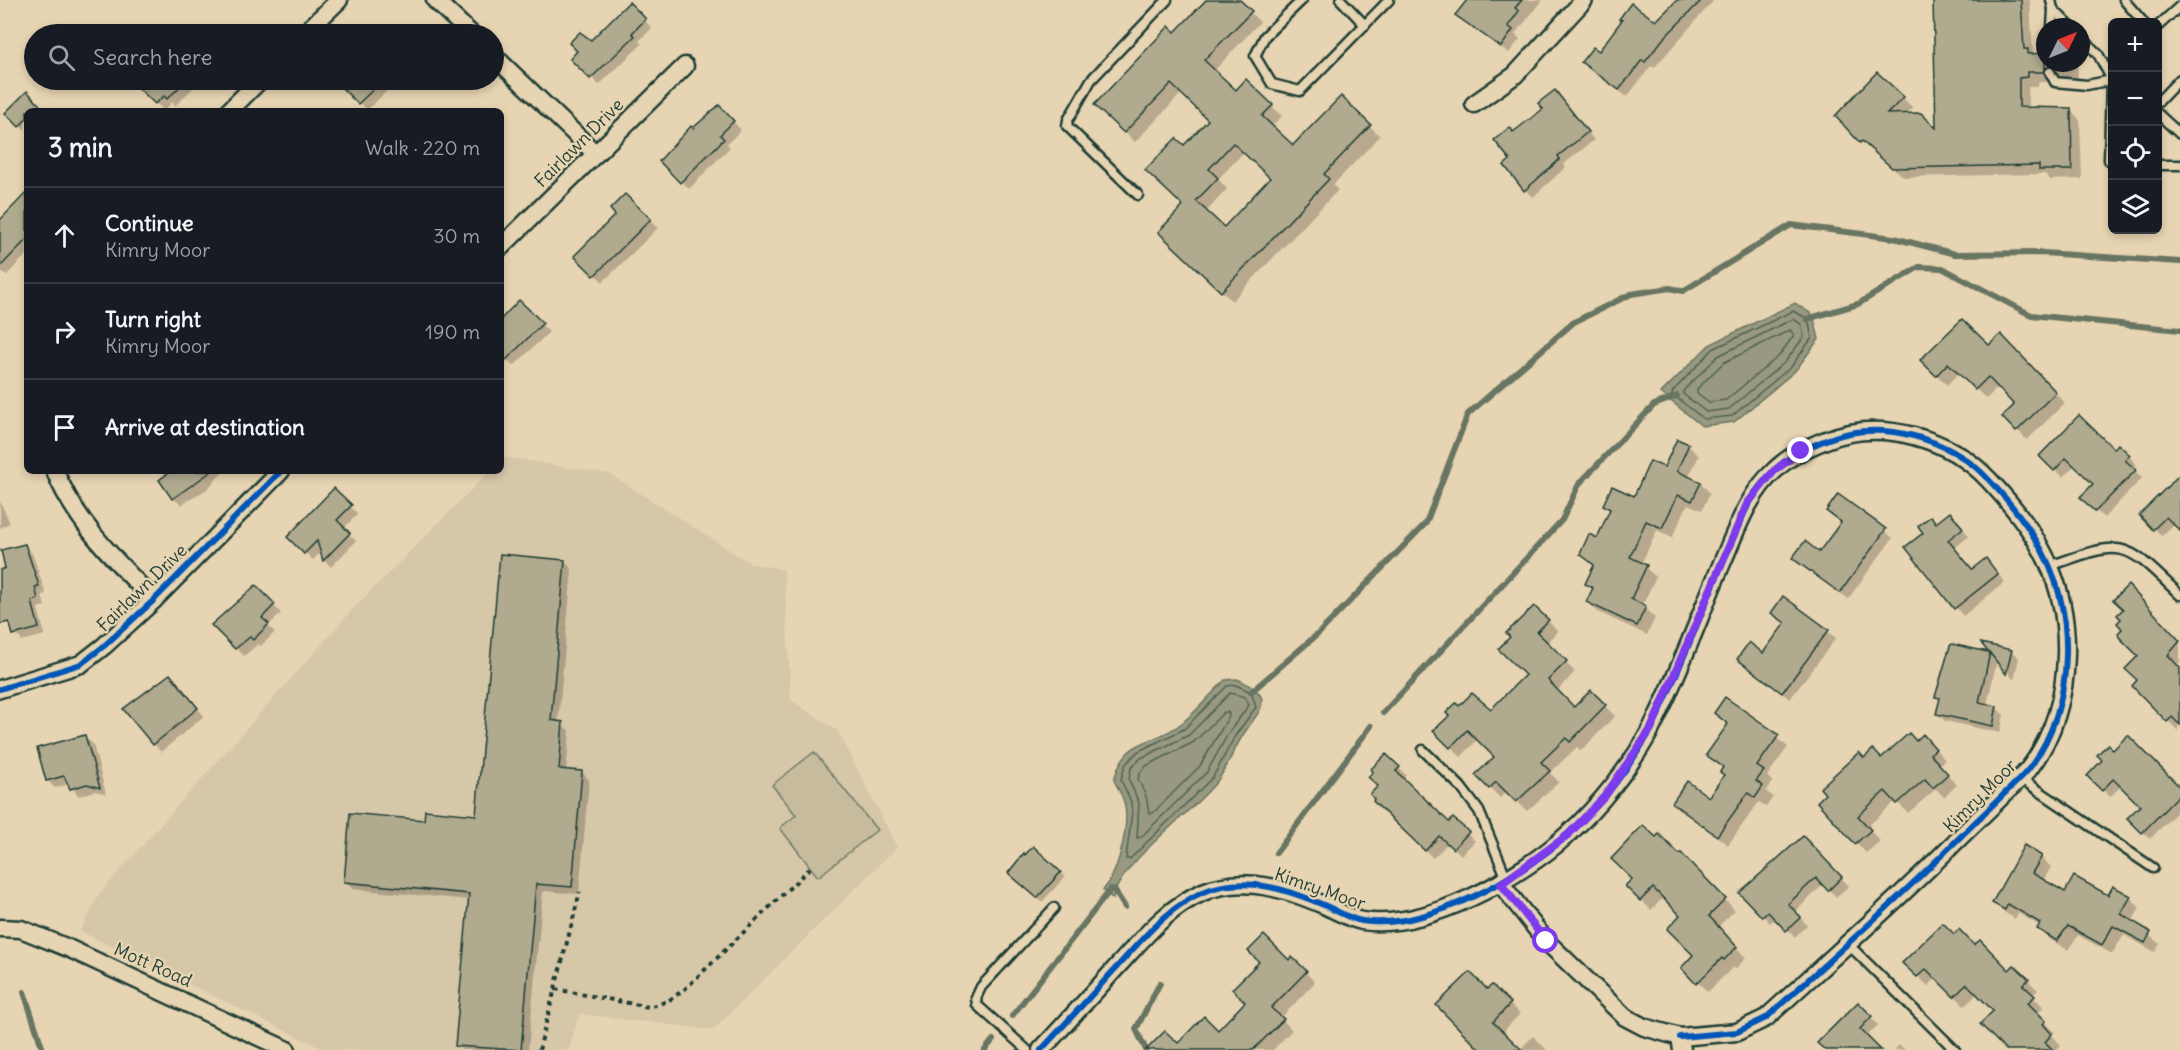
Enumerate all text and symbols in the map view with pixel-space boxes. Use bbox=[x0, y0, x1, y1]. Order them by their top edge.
north arrow bbox=[2036, 18, 2090, 72]
map controls bbox=[2108, 18, 2162, 234]
button: + bbox=[2108, 18, 2162, 72]
search box bbox=[24, 24, 504, 90]
icon: search bbox=[45, 41, 78, 74]
text: Search here bbox=[93, 43, 212, 71]
button: − bbox=[2108, 72, 2162, 126]
street label: Fairlawn Drive bbox=[529, 93, 628, 192]
button: locate bbox=[2108, 126, 2162, 180]
text: 3 min bbox=[48, 131, 113, 164]
text: Walk · 220 m bbox=[365, 135, 480, 160]
button: layers bbox=[2108, 180, 2162, 234]
text: Continue bbox=[105, 209, 194, 237]
icon: ahead bbox=[48, 219, 81, 252]
text: 30 m bbox=[433, 223, 480, 248]
text: Kimry Moor bbox=[105, 237, 210, 262]
text: Turn right bbox=[105, 305, 201, 333]
icon: right bbox=[48, 315, 81, 348]
text: 190 m bbox=[425, 319, 480, 344]
text: Kimry Moor bbox=[105, 333, 210, 358]
icon: arrive bbox=[48, 411, 81, 444]
text: Arrive at destination bbox=[105, 413, 305, 441]
route end bbox=[1787, 437, 1813, 463]
street label: Fairlawn Drive bbox=[92, 539, 192, 636]
street label: Kimry Moor bbox=[1938, 754, 2022, 837]
street label: Kimry Moor bbox=[1272, 862, 1369, 915]
route start bbox=[1532, 927, 1558, 953]
street label: Mott Road bbox=[111, 937, 196, 992]

